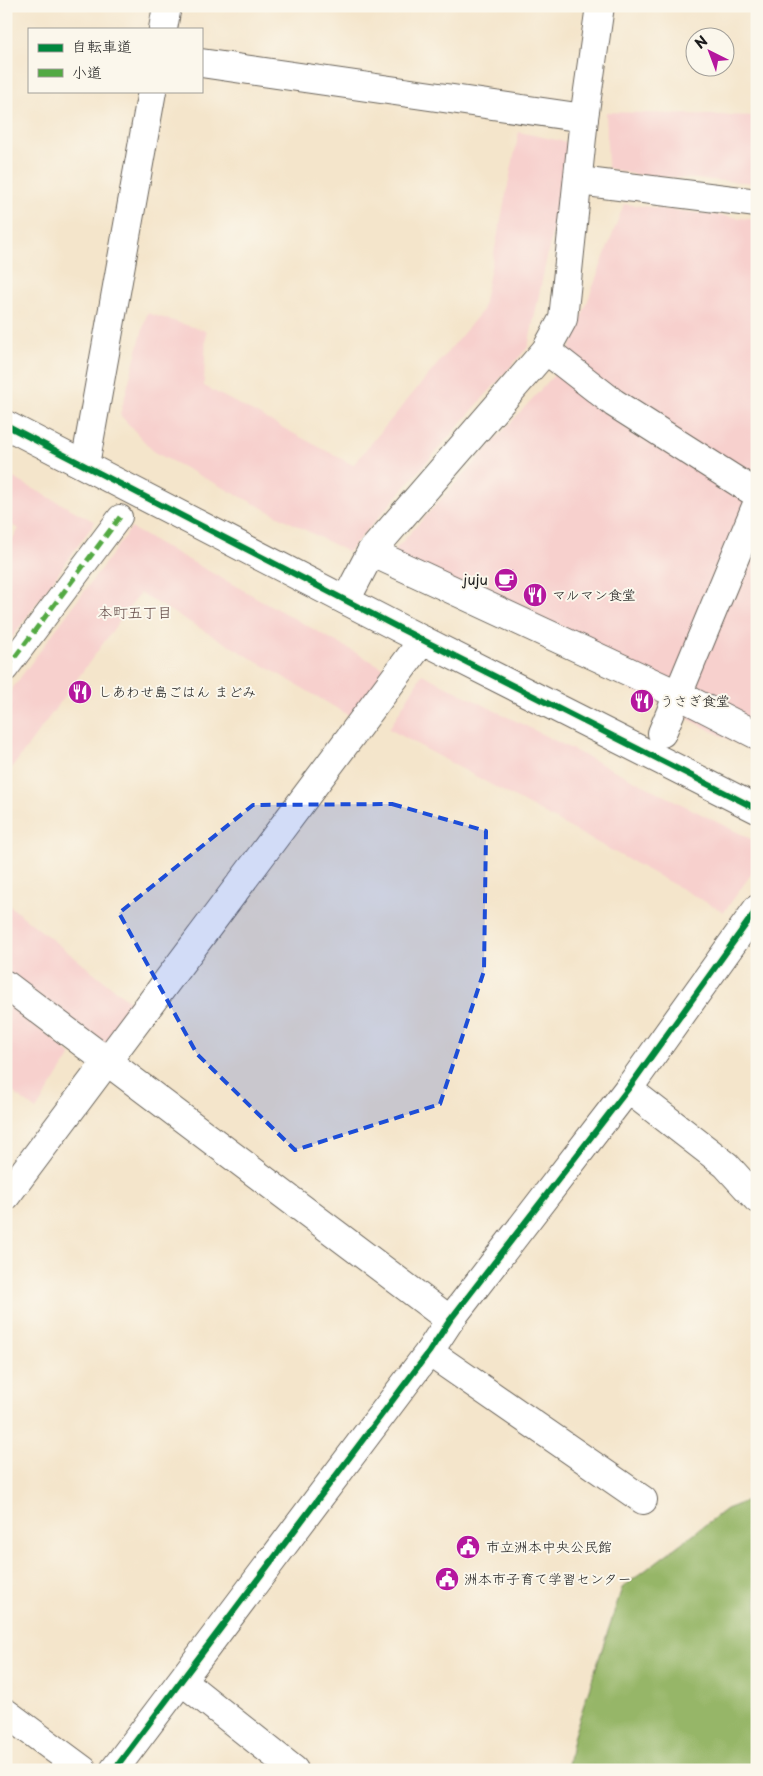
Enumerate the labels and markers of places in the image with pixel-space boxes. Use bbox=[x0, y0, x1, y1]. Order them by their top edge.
cafe icon: juju bbox=[493, 567, 519, 593]
place label: juju bbox=[461, 569, 488, 590]
restaurant icon: マルマン食堂 bbox=[522, 582, 548, 608]
place label: マルマン食堂 bbox=[552, 584, 636, 605]
restaurant icon: しあわせ島ごはん まどみ bbox=[67, 679, 93, 705]
place label: しあわせ島ごはん まどみ bbox=[98, 681, 256, 702]
restaurant icon: うさぎ食堂 bbox=[629, 688, 655, 714]
place label: うさぎ食堂 bbox=[660, 690, 730, 711]
public building icon: 市立洲本中央公民館 bbox=[455, 1534, 481, 1560]
place label: 市立洲本中央公民館 bbox=[486, 1536, 612, 1557]
public building icon: 洲本市子育て学習センター bbox=[434, 1566, 460, 1592]
place label: 洲本市子育て学習センター bbox=[464, 1568, 631, 1589]

